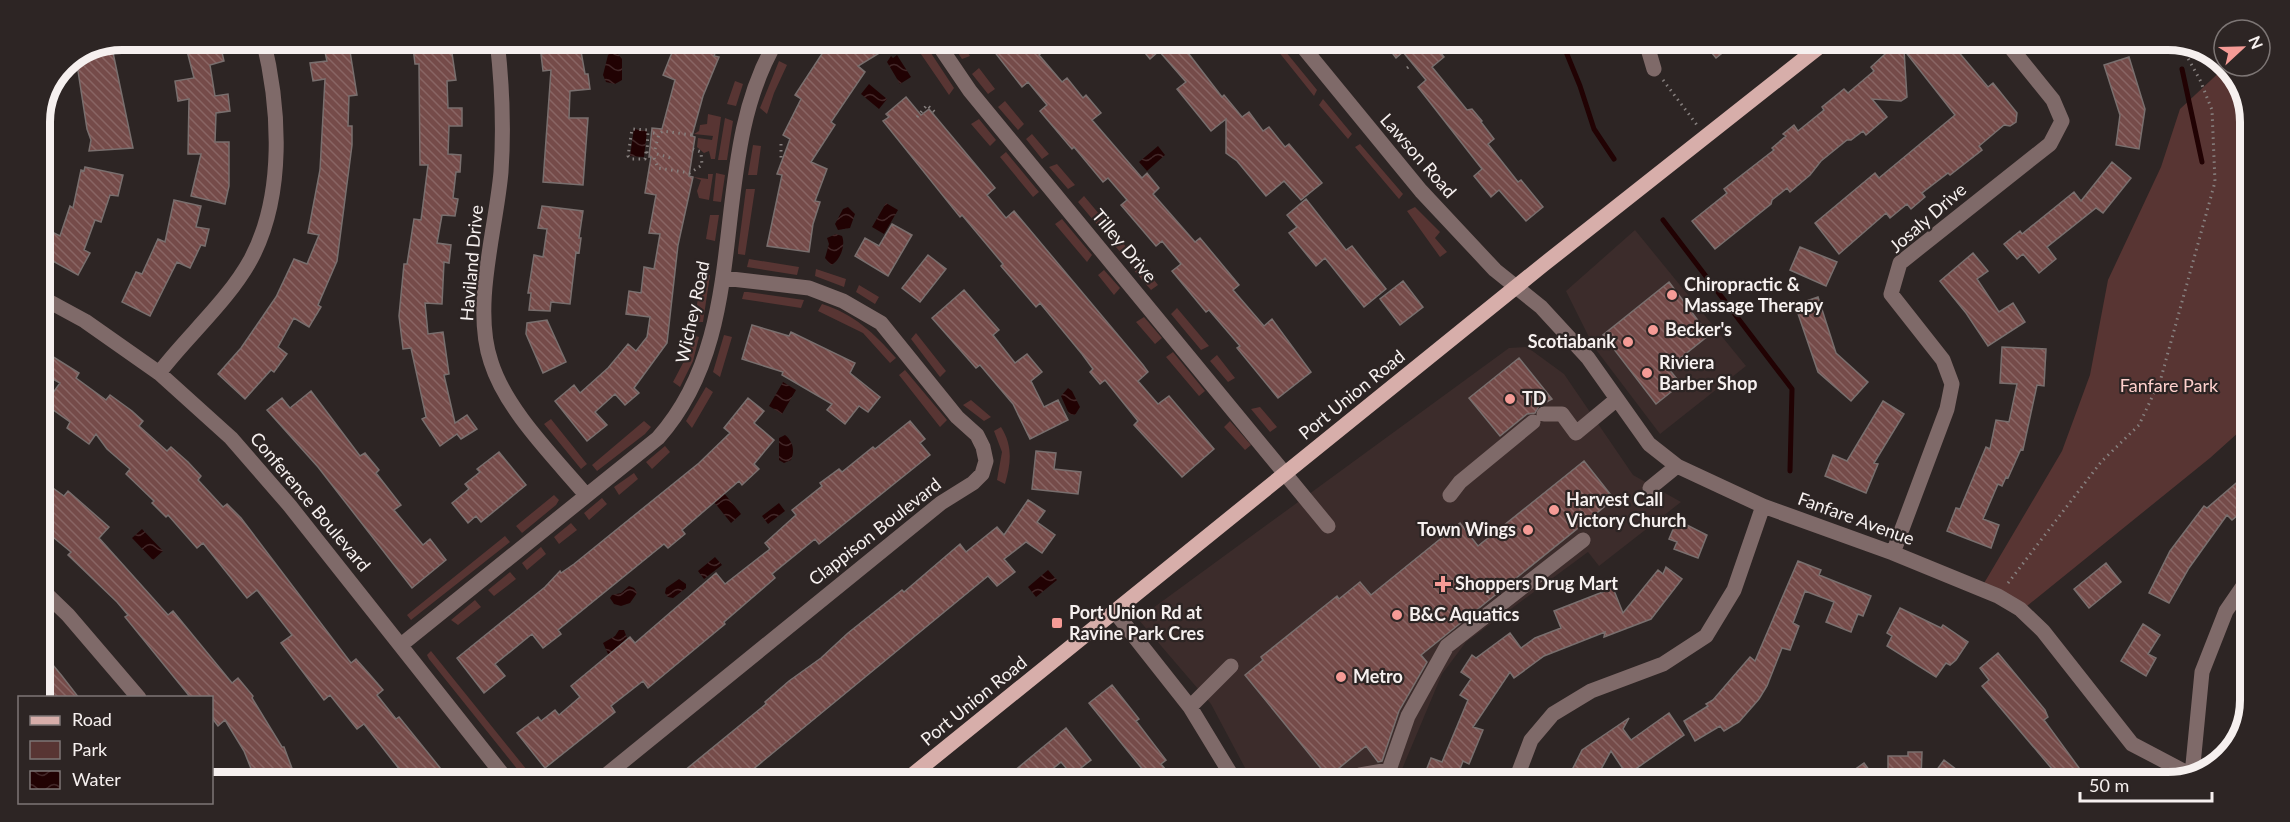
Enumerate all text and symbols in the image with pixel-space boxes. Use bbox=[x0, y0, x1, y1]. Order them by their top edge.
north arrow bbox=[2212, 18, 2272, 78]
text: N bbox=[2245, 33, 2267, 51]
street label: Lawson Road bbox=[1376, 109, 1461, 202]
street label: Josaly Drive bbox=[1884, 178, 1970, 257]
street label: Haviland Drive bbox=[455, 204, 487, 322]
street label: Tilley Drive bbox=[1088, 204, 1162, 287]
street label: Wichey Road bbox=[670, 259, 714, 365]
place label: Chiropractic & Massage Therapy bbox=[1684, 273, 1824, 316]
marker: Chiropractic & Massage Therapy bbox=[1665, 288, 1679, 302]
place label: Becker's bbox=[1665, 318, 1732, 340]
marker: Becker's bbox=[1646, 323, 1660, 337]
place label: Scotiabank bbox=[1528, 330, 1616, 352]
marker: Scotiabank bbox=[1621, 335, 1635, 349]
street label: Port Union Road bbox=[1294, 345, 1409, 444]
place label: Riviera Barber Shop bbox=[1659, 351, 1758, 394]
marker: Riviera Barber Shop bbox=[1640, 366, 1654, 380]
park label: Fanfare Park bbox=[2120, 374, 2219, 396]
place label: TD bbox=[1522, 387, 1547, 409]
marker: TD bbox=[1503, 392, 1517, 406]
street label: Conference Boulevard bbox=[246, 427, 376, 576]
street label: Clappison Boulevard bbox=[804, 473, 945, 590]
street label: Fanfare Avenue bbox=[1795, 487, 1918, 549]
place label: Harvest Call Victory Church bbox=[1565, 488, 1686, 531]
marker: Harvest Call Victory Church bbox=[1547, 503, 1561, 517]
place label: Town Wings bbox=[1417, 518, 1516, 540]
marker: Town Wings bbox=[1521, 523, 1535, 537]
place label: Shoppers Drug Mart bbox=[1455, 572, 1618, 594]
marker: Shoppers Drug Mart bbox=[1436, 577, 1450, 591]
place label: Port Union Rd at Ravine Park Cres bbox=[1069, 601, 1204, 644]
place label: B&C Aquatics bbox=[1409, 603, 1520, 625]
marker: B&C Aquatics bbox=[1390, 608, 1404, 622]
marker: Port Union Rd at Ravine Park Cres bbox=[1050, 616, 1064, 630]
street label: Port Union Road bbox=[916, 651, 1031, 750]
place label: Metro bbox=[1353, 665, 1403, 687]
marker: Metro bbox=[1334, 670, 1348, 684]
legend bbox=[18, 696, 213, 804]
text: Road bbox=[72, 708, 112, 730]
text: Park bbox=[72, 738, 108, 760]
scale bar bbox=[2080, 765, 2212, 803]
text: Water bbox=[72, 768, 121, 790]
text: 50 m bbox=[2089, 774, 2129, 796]

